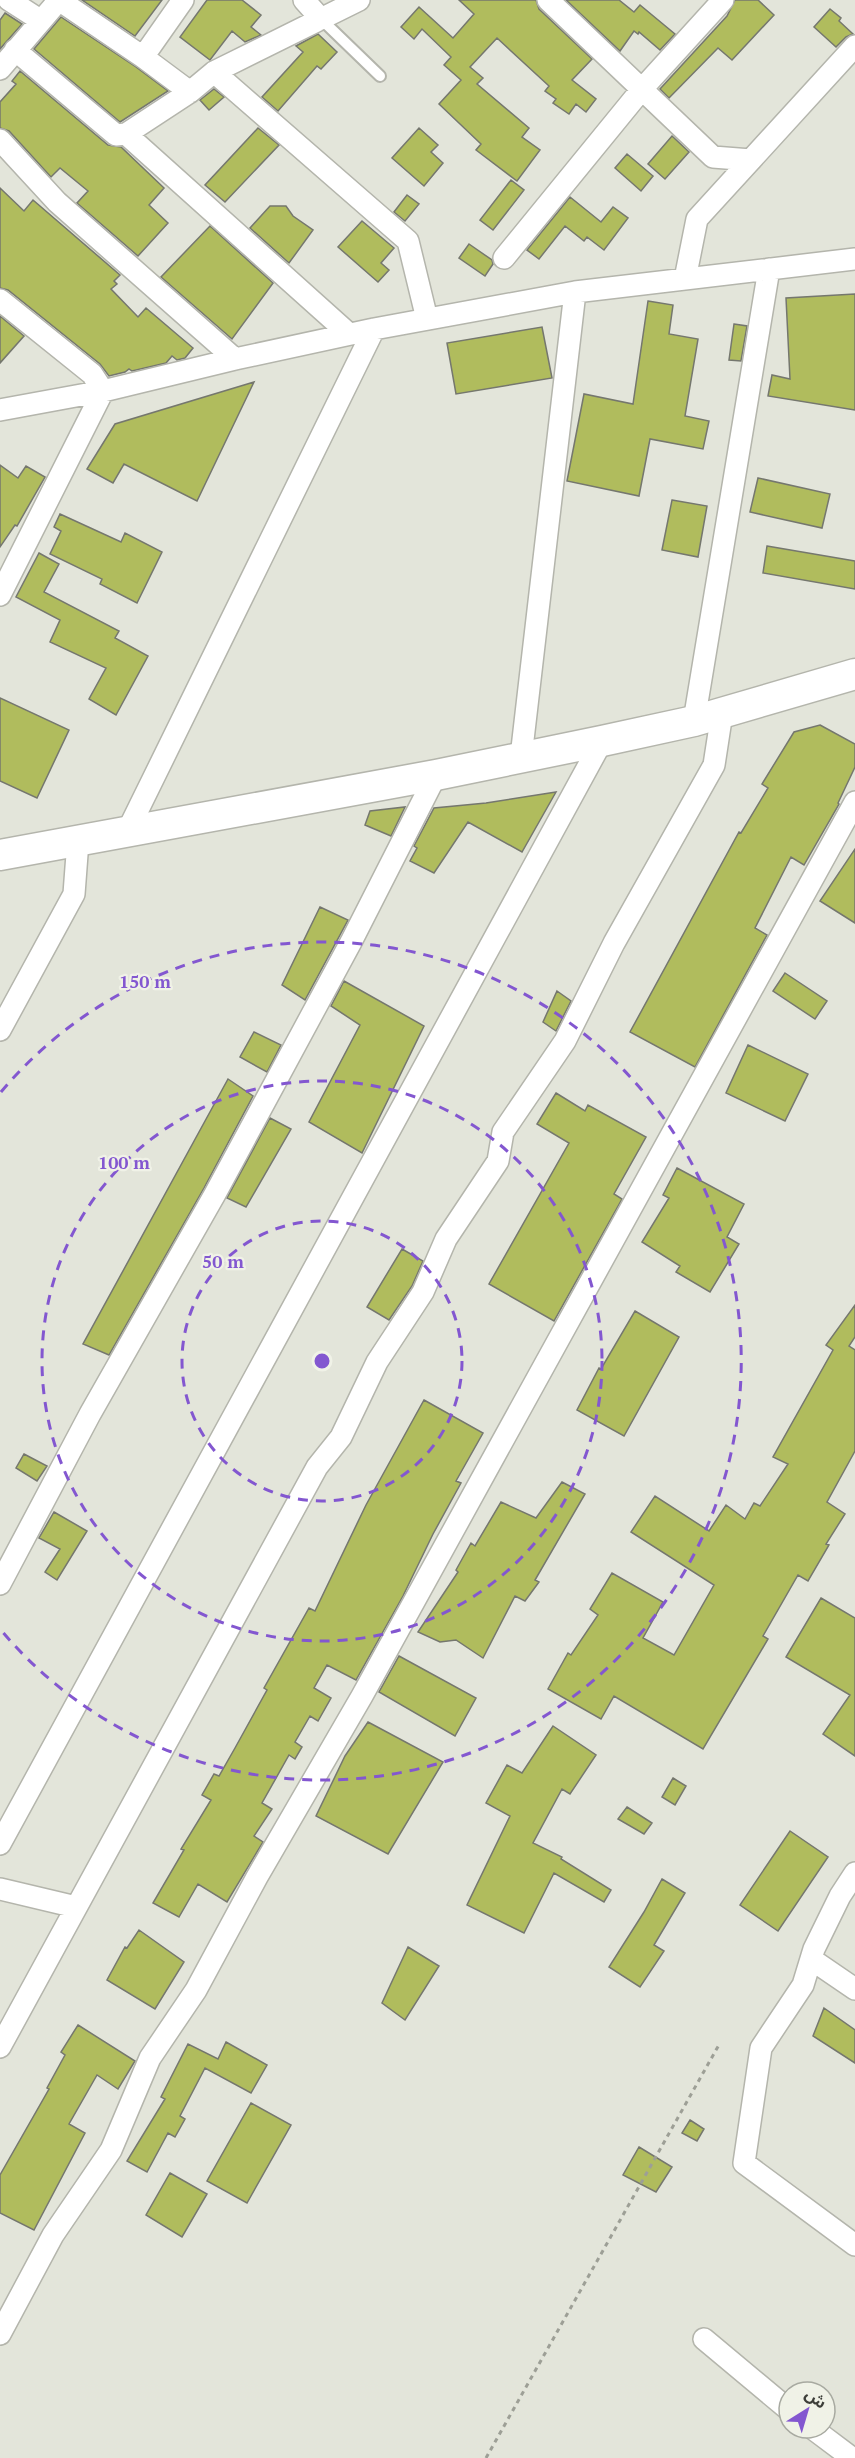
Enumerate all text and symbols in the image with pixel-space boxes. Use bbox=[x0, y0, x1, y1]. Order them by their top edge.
text: 150 m bbox=[119, 969, 171, 993]
text: 100 m bbox=[98, 1150, 150, 1174]
text: 50 m bbox=[202, 1249, 244, 1273]
centre of rings bbox=[312, 1351, 332, 1371]
north arrow bbox=[777, 2380, 837, 2440]
text: ش bbox=[801, 2383, 831, 2413]

